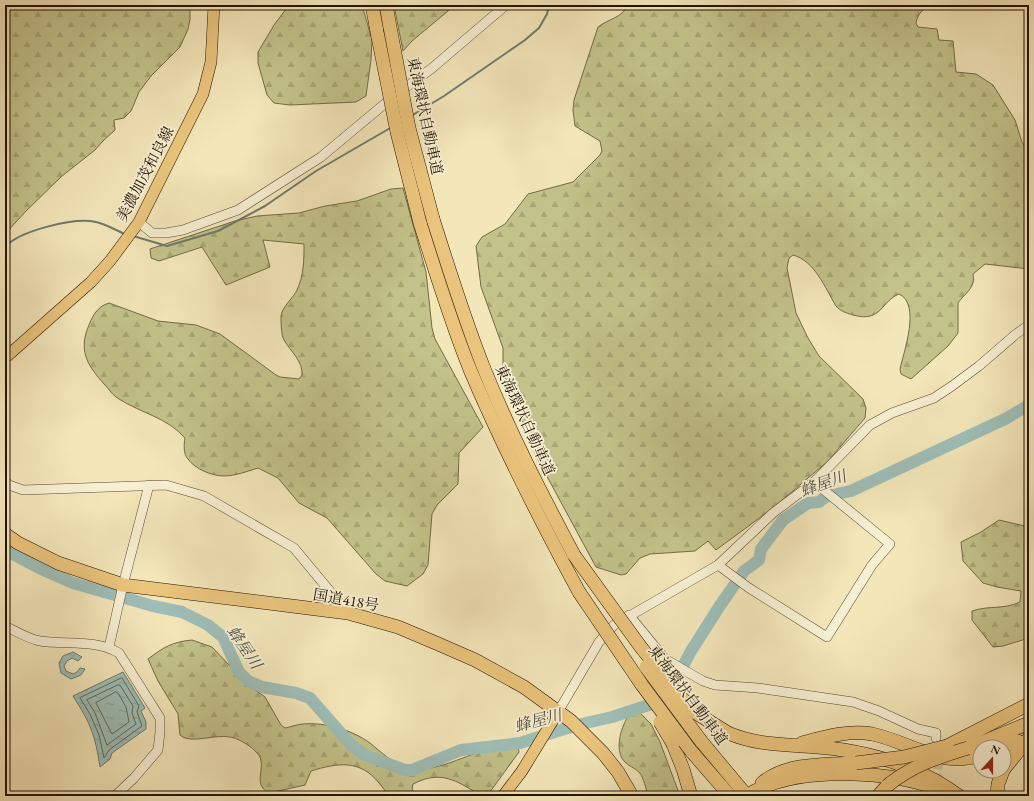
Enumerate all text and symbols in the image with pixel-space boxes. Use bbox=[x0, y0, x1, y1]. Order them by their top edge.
street label: 東海環状自動車道 bbox=[404, 55, 447, 177]
street label: 美濃加茂和良線 bbox=[112, 123, 178, 225]
street label: 東海環状自動車道 bbox=[491, 361, 559, 478]
water label: 蜂屋川 bbox=[797, 465, 851, 502]
street label: 国道418号 bbox=[312, 584, 381, 615]
water label: 蜂屋川 bbox=[222, 622, 268, 675]
street label: 東海環状自動車道 bbox=[645, 641, 732, 748]
water label: 蜂屋川 bbox=[512, 704, 566, 737]
north arrow bbox=[972, 739, 1012, 779]
text: N bbox=[989, 742, 1002, 758]

